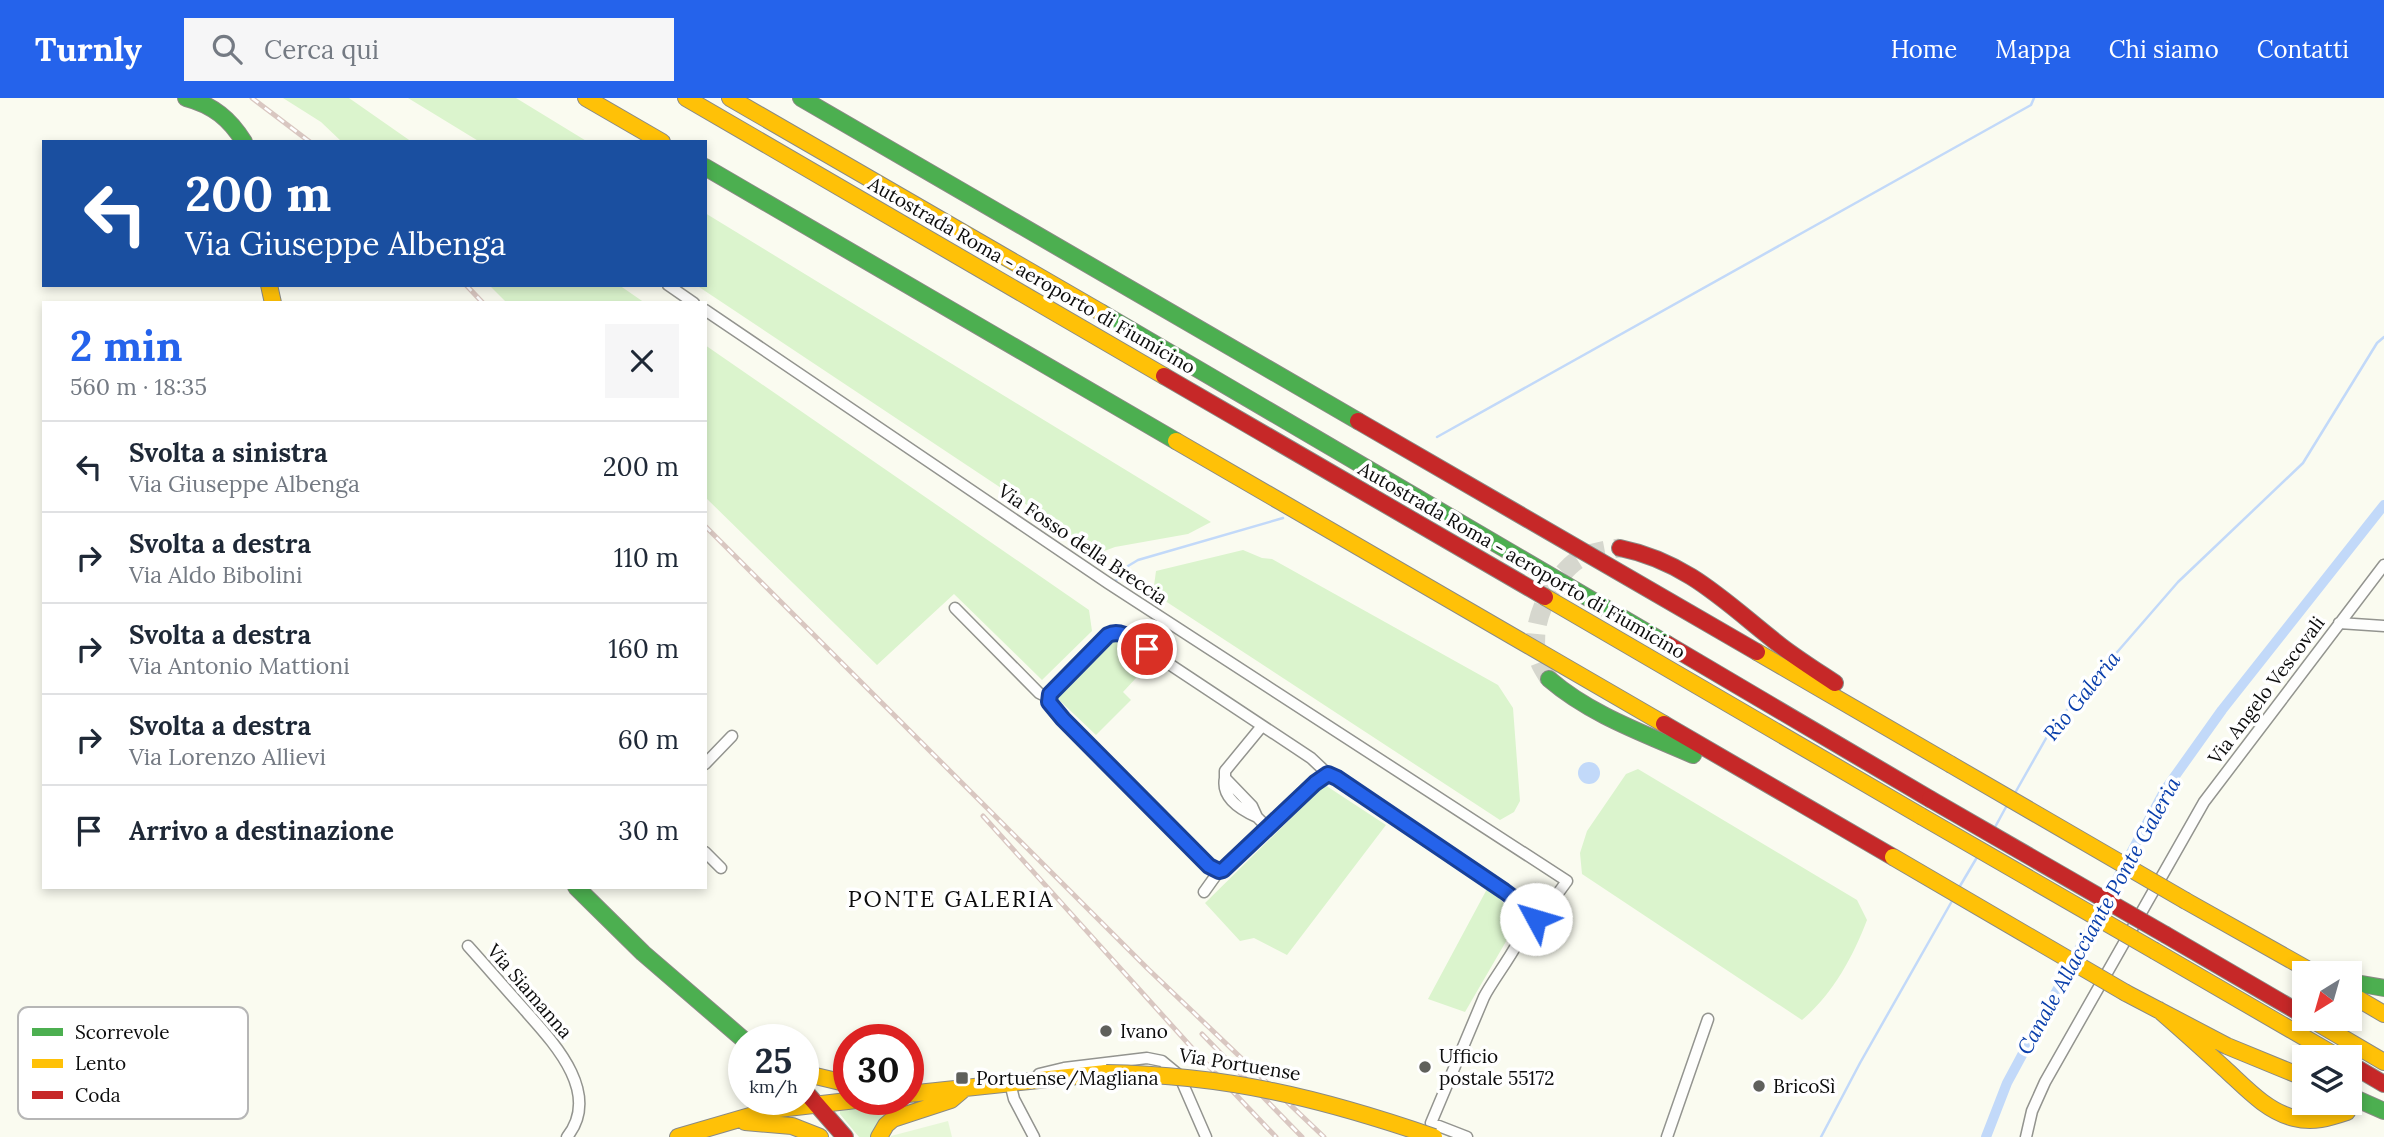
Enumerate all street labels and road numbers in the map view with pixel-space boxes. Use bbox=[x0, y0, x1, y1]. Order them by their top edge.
street label: Autostrada Roma - aeroporto di Fiumicino bbox=[863, 171, 1200, 379]
street label: Autostrada Roma - aeroporto di Fiumicino bbox=[1353, 456, 1690, 664]
street label: Via Fosso della Breccia bbox=[993, 478, 1172, 610]
street label: Via Angelo Vescovali bbox=[2202, 611, 2330, 770]
street label: Via Siamanna bbox=[482, 938, 578, 1043]
street label: Via Portuense bbox=[1177, 1042, 1302, 1085]

